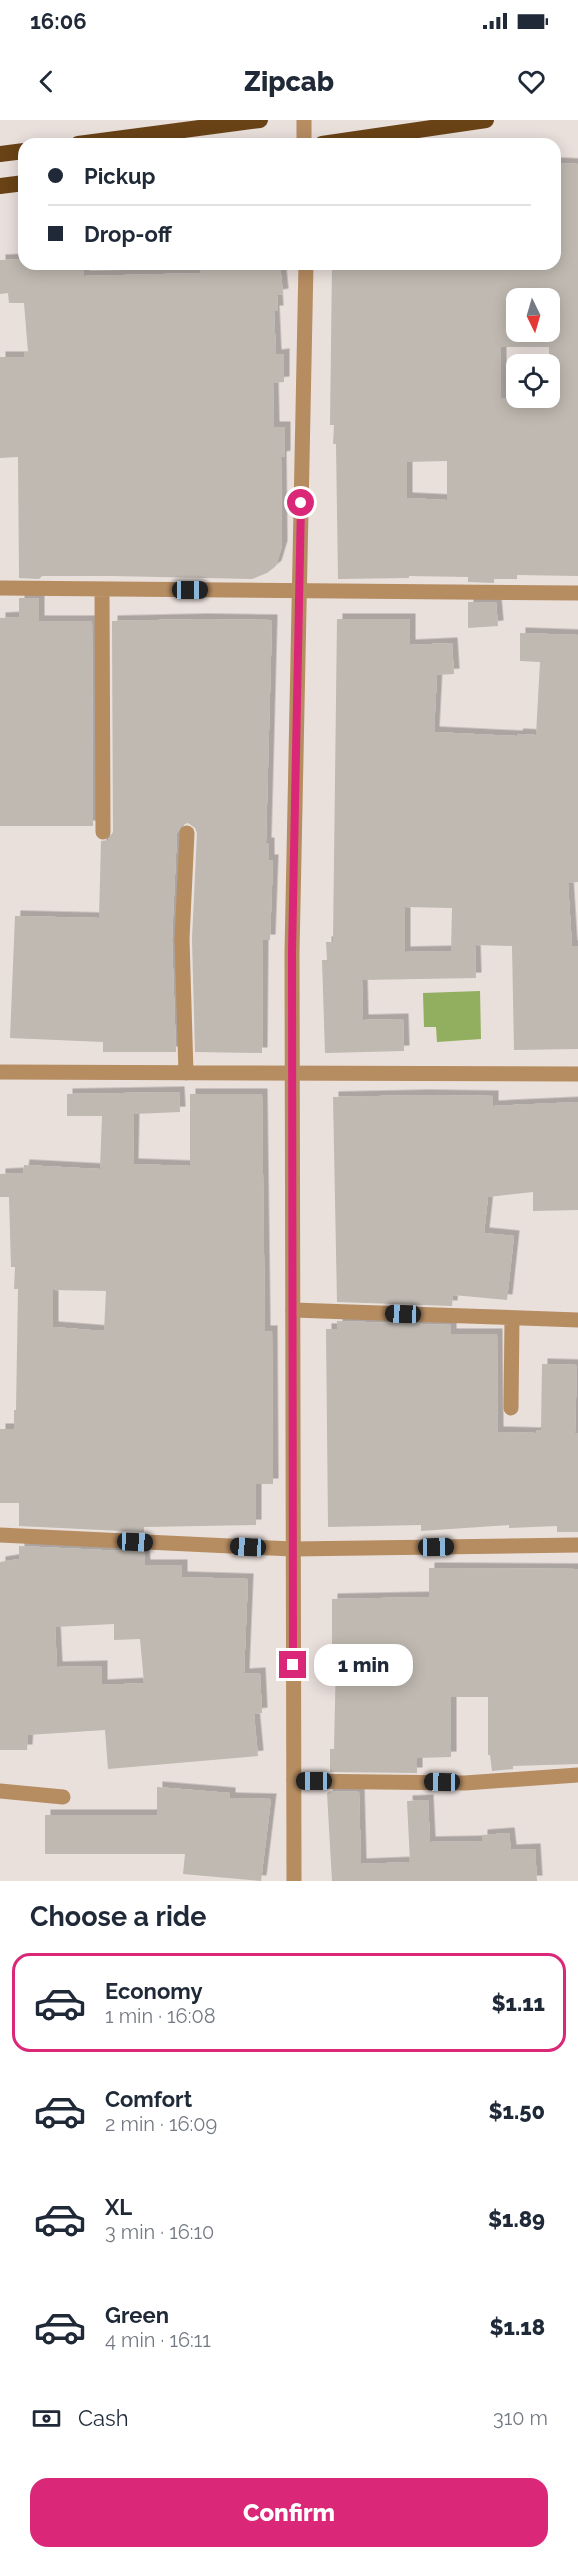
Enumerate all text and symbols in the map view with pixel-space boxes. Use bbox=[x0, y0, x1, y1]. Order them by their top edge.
text: 16:06 bbox=[30, 8, 87, 34]
icon: back bbox=[30, 65, 63, 98]
icon: heart bbox=[515, 65, 548, 98]
text: Zipcab bbox=[244, 66, 334, 97]
text: Pickup bbox=[84, 163, 156, 189]
text: Drop-off bbox=[84, 221, 172, 247]
north arrow bbox=[506, 288, 560, 342]
map controls bbox=[506, 288, 560, 408]
button: locate bbox=[506, 354, 560, 408]
route start bbox=[287, 489, 314, 516]
car bbox=[172, 581, 208, 599]
car bbox=[385, 1304, 421, 1324]
car bbox=[117, 1532, 153, 1552]
car bbox=[230, 1537, 266, 1557]
car bbox=[418, 1538, 454, 1556]
callout: 1 min bbox=[314, 1644, 413, 1686]
route end bbox=[279, 1651, 306, 1678]
text: 1 min bbox=[338, 1653, 389, 1677]
car bbox=[296, 1772, 332, 1790]
car bbox=[424, 1773, 460, 1791]
text: Choose a ride bbox=[30, 1901, 206, 1932]
icon: car bbox=[33, 1976, 87, 2030]
text: Economy bbox=[105, 1978, 203, 2004]
text: $1.11 bbox=[491, 1990, 545, 2016]
text: 1 min · 16:08 bbox=[105, 2004, 216, 2028]
icon: car bbox=[33, 2084, 87, 2138]
text: Comfort bbox=[105, 2086, 192, 2112]
text: $1.50 bbox=[488, 2098, 545, 2124]
text: 2 min · 16:09 bbox=[105, 2112, 217, 2136]
icon: car bbox=[33, 2192, 87, 2246]
text: XL bbox=[105, 2194, 132, 2220]
text: $1.89 bbox=[488, 2206, 545, 2232]
text: 3 min · 16:10 bbox=[105, 2220, 214, 2244]
icon: car bbox=[33, 2300, 87, 2354]
text: Green bbox=[105, 2302, 169, 2328]
text: $1.18 bbox=[489, 2314, 545, 2340]
text: 4 min · 16:11 bbox=[105, 2328, 211, 2352]
icon: cash bbox=[30, 2402, 63, 2435]
text: Cash bbox=[78, 2405, 129, 2431]
text: 310 m bbox=[493, 2406, 548, 2430]
button: Confirm bbox=[30, 2478, 548, 2547]

